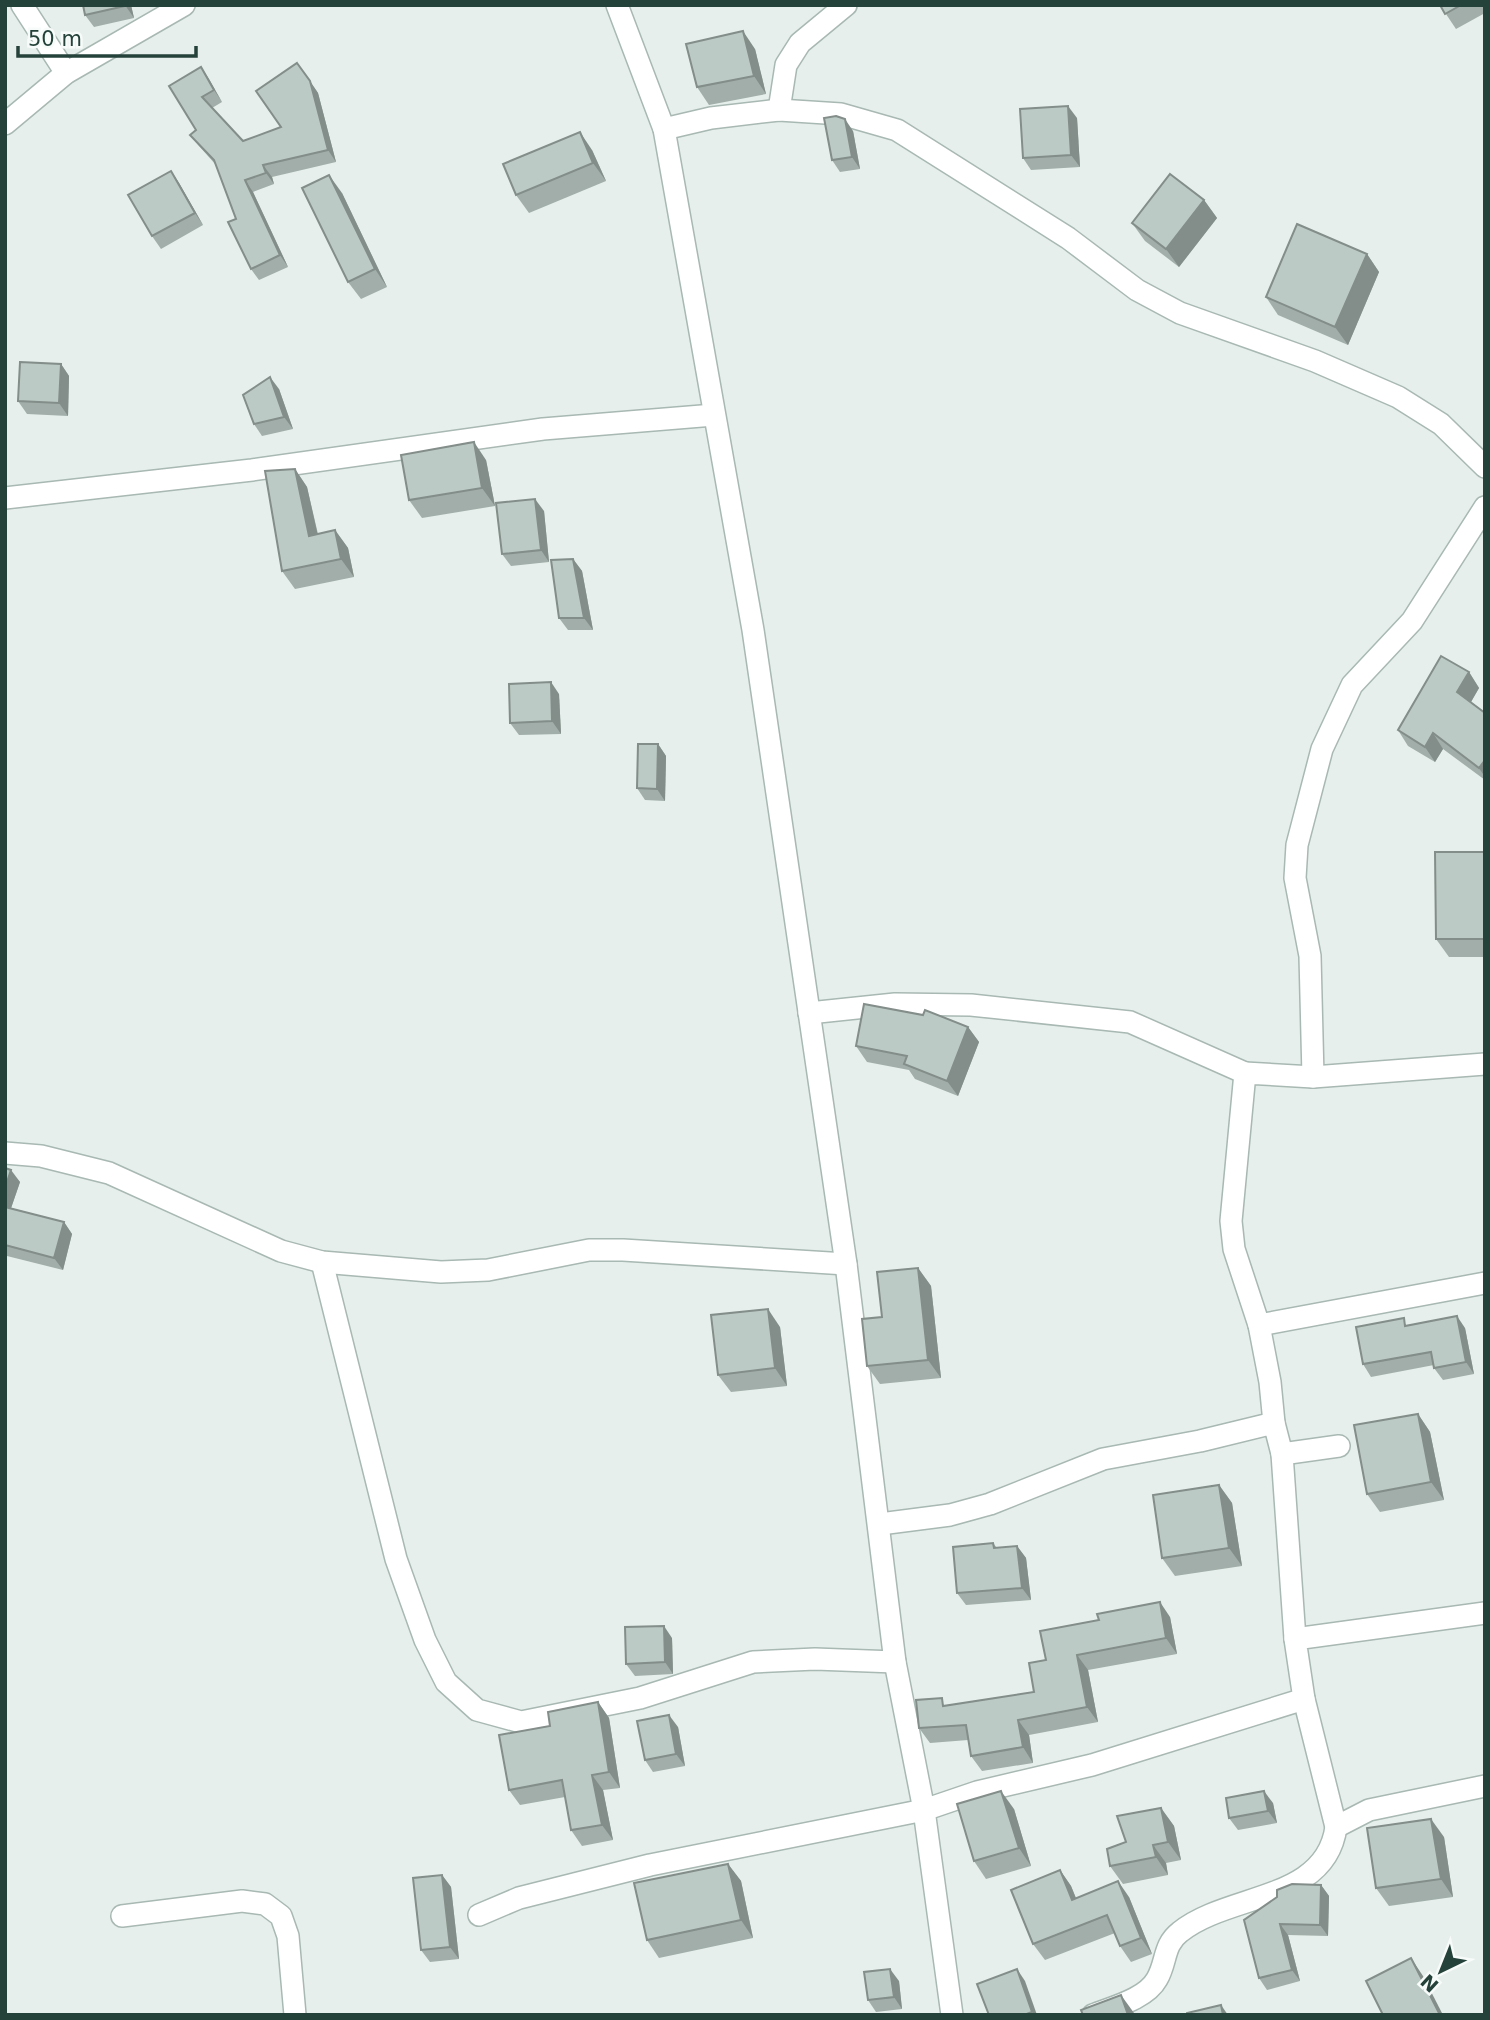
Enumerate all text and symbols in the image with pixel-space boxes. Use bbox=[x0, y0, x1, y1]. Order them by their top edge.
scale bar bbox=[18, 14, 196, 58]
text: 50 m bbox=[28, 27, 82, 51]
north arrow bbox=[1406, 1936, 1476, 2006]
text: N bbox=[1416, 1970, 1443, 1997]

